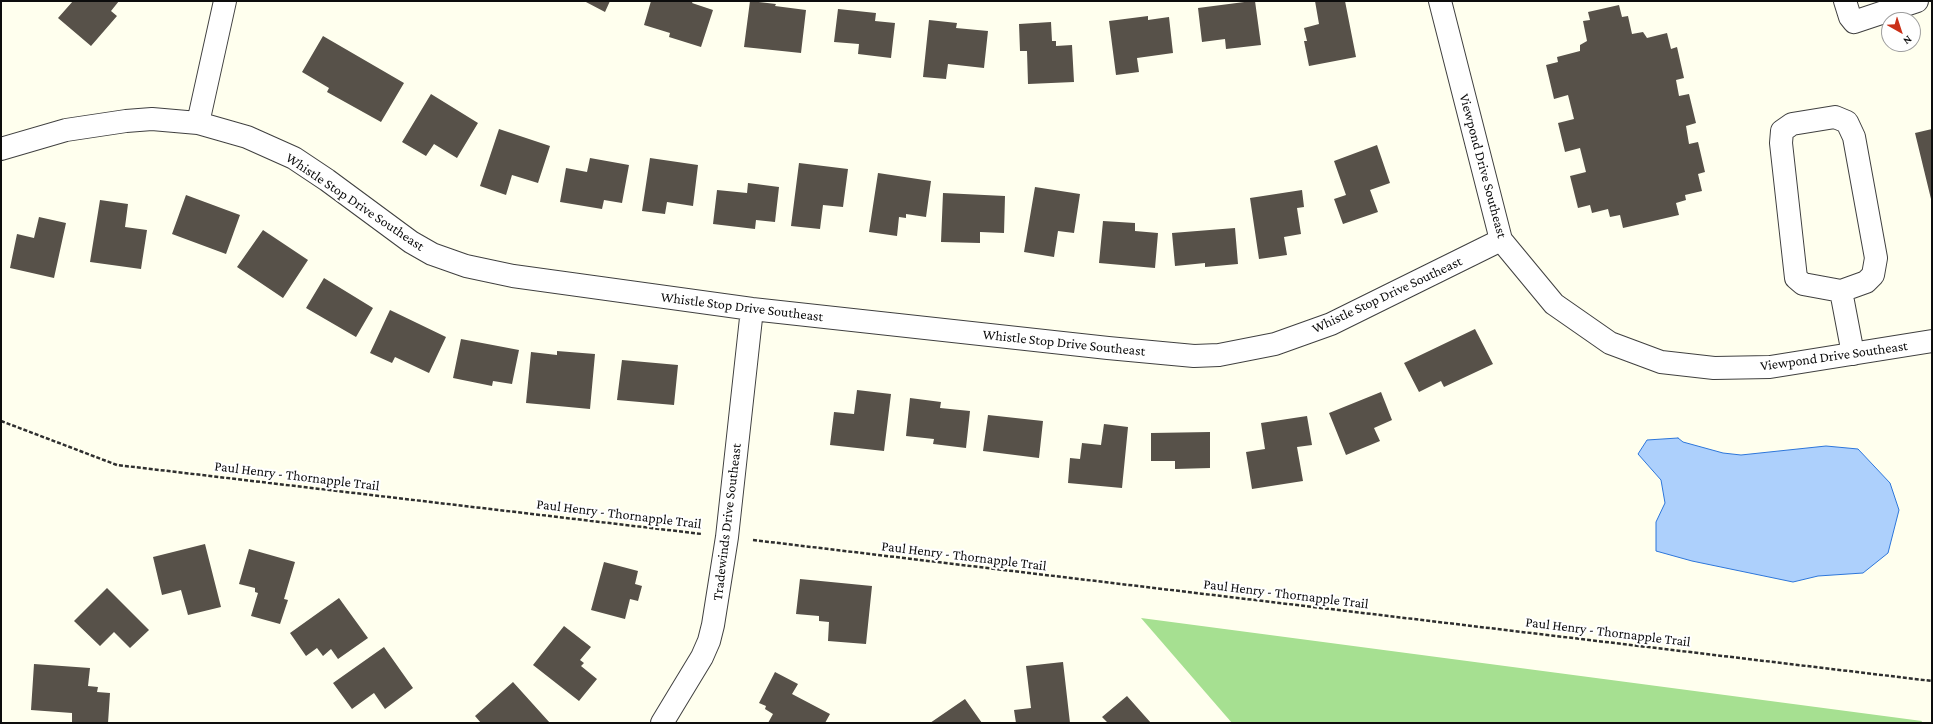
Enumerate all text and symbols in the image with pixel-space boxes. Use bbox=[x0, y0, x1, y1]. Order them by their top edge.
north arrow bbox=[1881, 12, 1921, 52]
text: N bbox=[1901, 34, 1915, 48]
street label: Viewpond Drive Southeast bbox=[1456, 92, 1510, 240]
street label: Whistle Stop Drive Southeast bbox=[283, 149, 427, 255]
street label: Whistle Stop Drive Southeast bbox=[1309, 253, 1465, 337]
street label: Whistle Stop Drive Southeast bbox=[660, 289, 824, 325]
street label: Whistle Stop Drive Southeast bbox=[982, 326, 1146, 360]
street label: Viewpond Drive Southeast bbox=[1759, 337, 1909, 375]
street label: Tradewinds Drive Southeast bbox=[709, 442, 745, 602]
street label: Paul Henry - Thornapple Trail bbox=[214, 458, 380, 494]
street label: Paul Henry - Thornapple Trail bbox=[536, 496, 702, 532]
street label: Paul Henry - Thornapple Trail bbox=[881, 538, 1047, 574]
street label: Paul Henry - Thornapple Trail bbox=[1203, 576, 1369, 612]
street label: Paul Henry - Thornapple Trail bbox=[1525, 614, 1691, 650]

